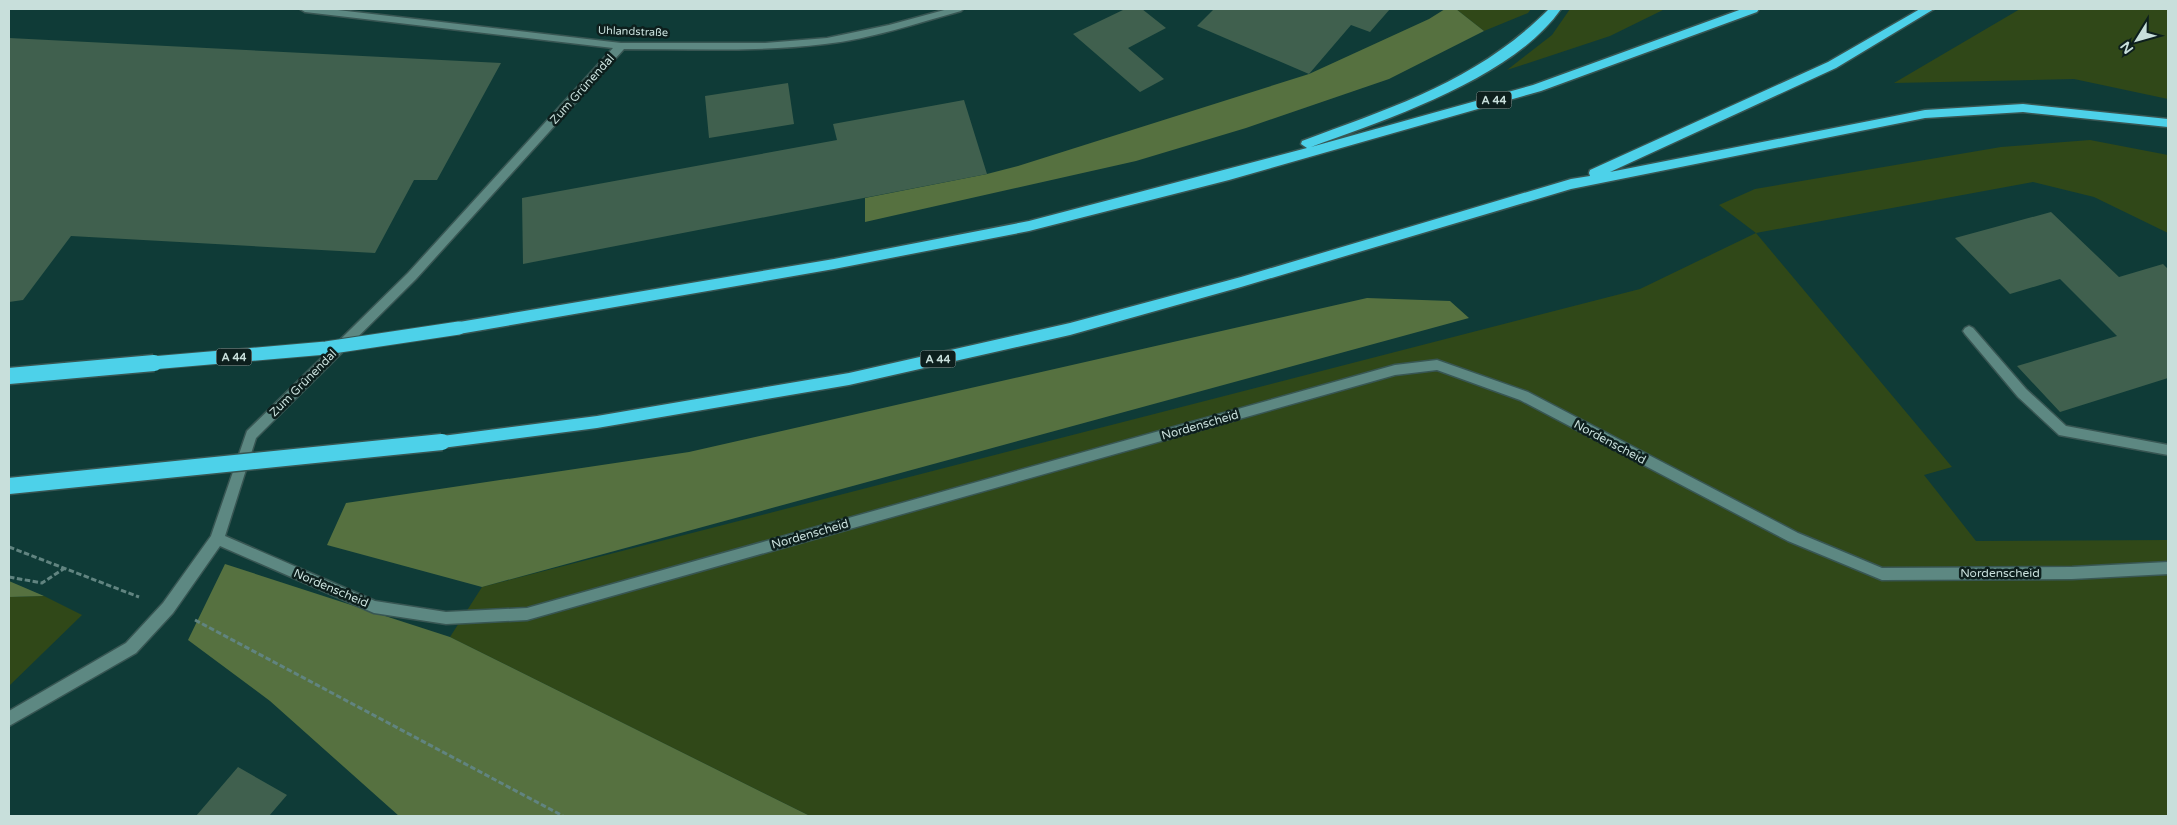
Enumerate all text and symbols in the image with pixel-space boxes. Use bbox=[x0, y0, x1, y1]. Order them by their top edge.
north arrow bbox=[2112, 15, 2162, 65]
street label: Uhlandstraße bbox=[598, 24, 668, 39]
text: N bbox=[2117, 38, 2137, 57]
street label: Zum Grünendal bbox=[547, 51, 617, 127]
road number: A 44 bbox=[1476, 92, 1512, 108]
street label: Zum Grünendal bbox=[267, 347, 339, 419]
road number: A 44 bbox=[216, 348, 252, 366]
road number: A 44 bbox=[920, 350, 956, 368]
street label: Nordenscheid bbox=[1160, 407, 1240, 443]
street label: Nordenscheid bbox=[1572, 417, 1648, 467]
street label: Nordenscheid bbox=[770, 516, 850, 552]
street label: Nordenscheid bbox=[292, 566, 370, 610]
street label: Nordenscheid bbox=[1960, 566, 2040, 580]

